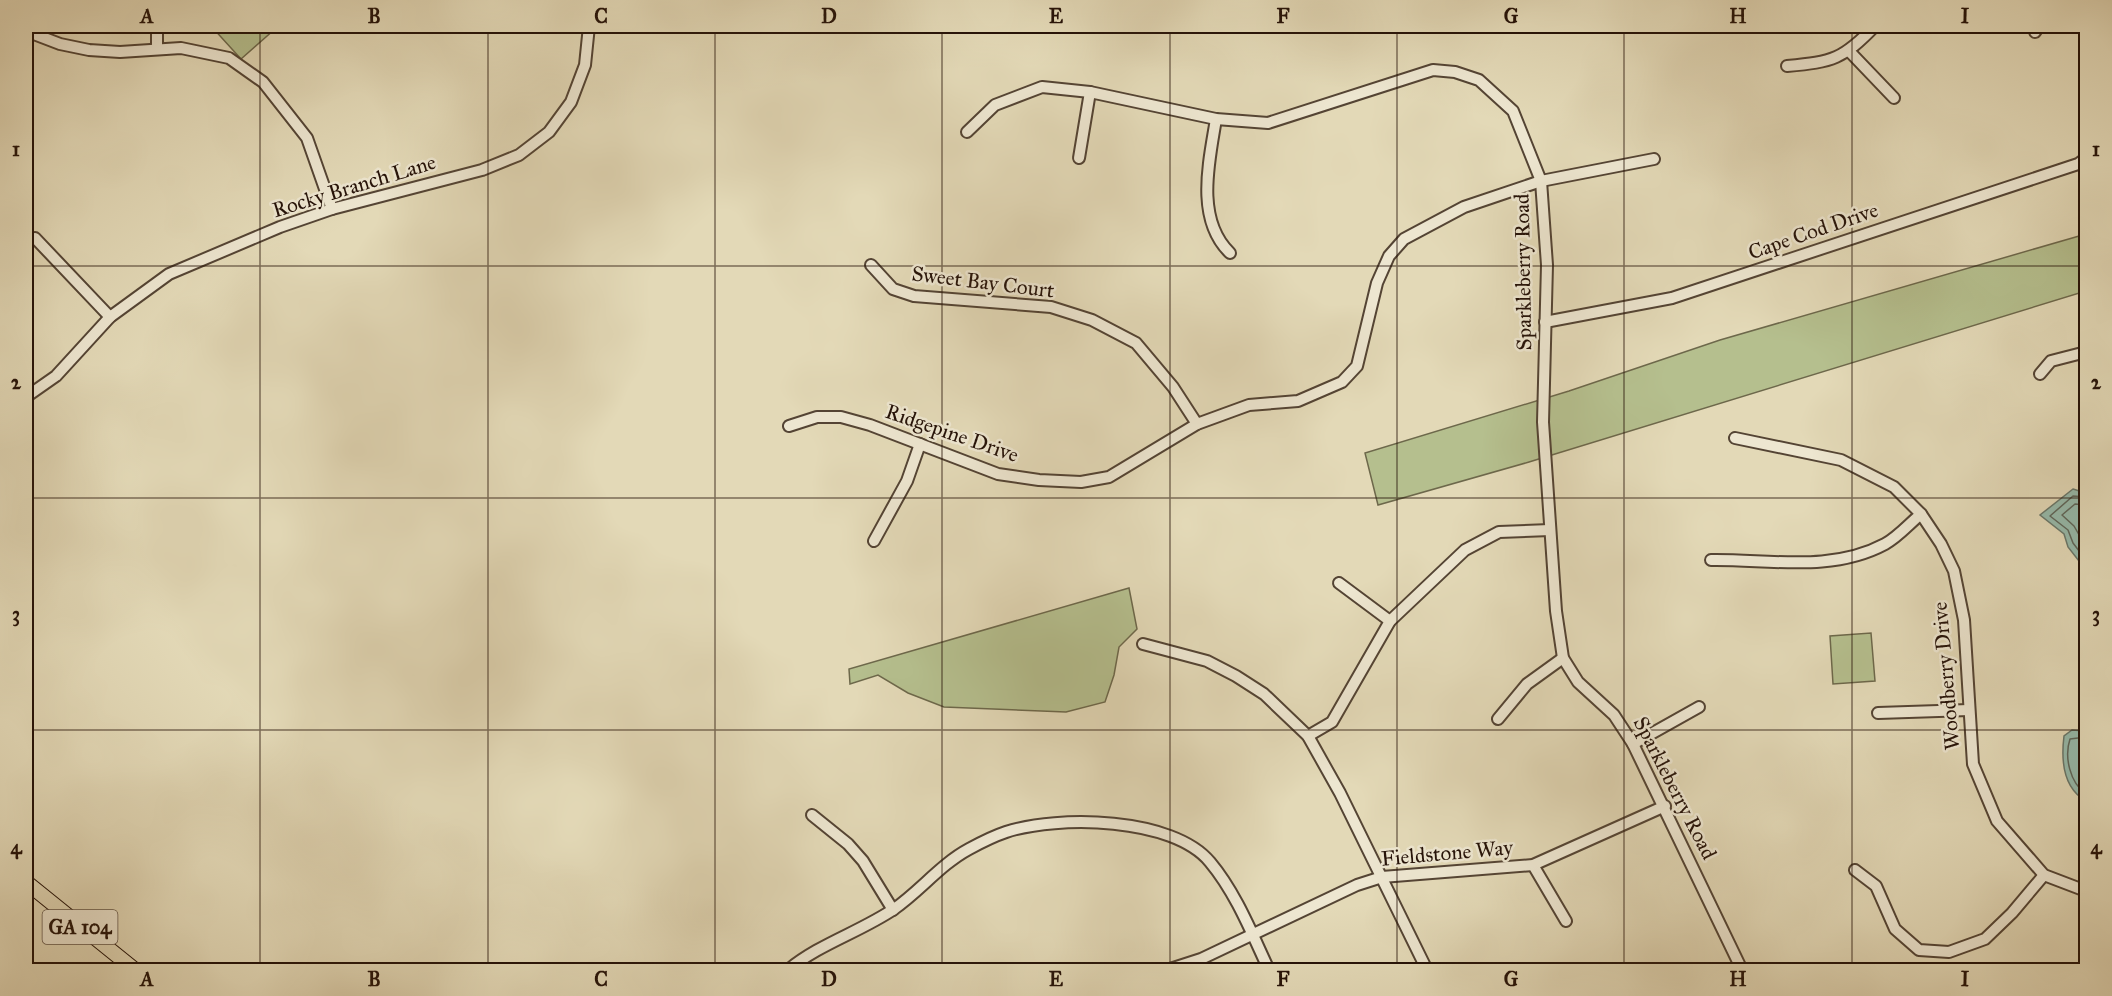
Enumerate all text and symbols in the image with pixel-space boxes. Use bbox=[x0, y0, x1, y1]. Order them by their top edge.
text: A bbox=[138, 4, 154, 28]
text: B bbox=[367, 4, 381, 28]
text: C bbox=[594, 4, 608, 28]
text: D bbox=[821, 4, 837, 28]
text: E bbox=[1049, 4, 1064, 28]
text: F bbox=[1276, 4, 1290, 28]
text: G bbox=[1504, 4, 1519, 28]
text: H bbox=[1729, 4, 1747, 28]
text: I bbox=[1961, 4, 1970, 28]
text: 1 bbox=[12, 137, 20, 161]
text: 1 bbox=[2092, 137, 2100, 161]
street label: Rocky Branch Lane bbox=[269, 149, 439, 223]
street label: Sparkleberry Road bbox=[1509, 193, 1537, 351]
street label: Cape Cod Drive bbox=[1745, 197, 1882, 265]
street label: Sweet Bay Court bbox=[910, 260, 1056, 304]
text: 2 bbox=[11, 370, 22, 394]
text: 2 bbox=[2091, 370, 2102, 394]
street label: Ridgepine Drive bbox=[882, 398, 1022, 468]
street label: Woodberry Drive bbox=[1927, 601, 1965, 751]
text: 3 bbox=[12, 602, 20, 627]
text: 3 bbox=[2092, 602, 2100, 627]
street label: Sparkleberry Road bbox=[1628, 712, 1722, 864]
street label: Fieldstone Way bbox=[1380, 834, 1515, 872]
text: 4 bbox=[10, 835, 22, 860]
text: 4 bbox=[2090, 835, 2102, 860]
road number: GA 104 bbox=[42, 910, 118, 944]
text: A bbox=[138, 967, 154, 991]
text: B bbox=[367, 967, 381, 991]
text: C bbox=[594, 967, 608, 991]
text: D bbox=[821, 967, 837, 991]
text: E bbox=[1049, 967, 1064, 991]
text: F bbox=[1276, 967, 1290, 991]
text: G bbox=[1504, 967, 1519, 991]
text: H bbox=[1729, 967, 1747, 991]
text: I bbox=[1961, 967, 1970, 991]

